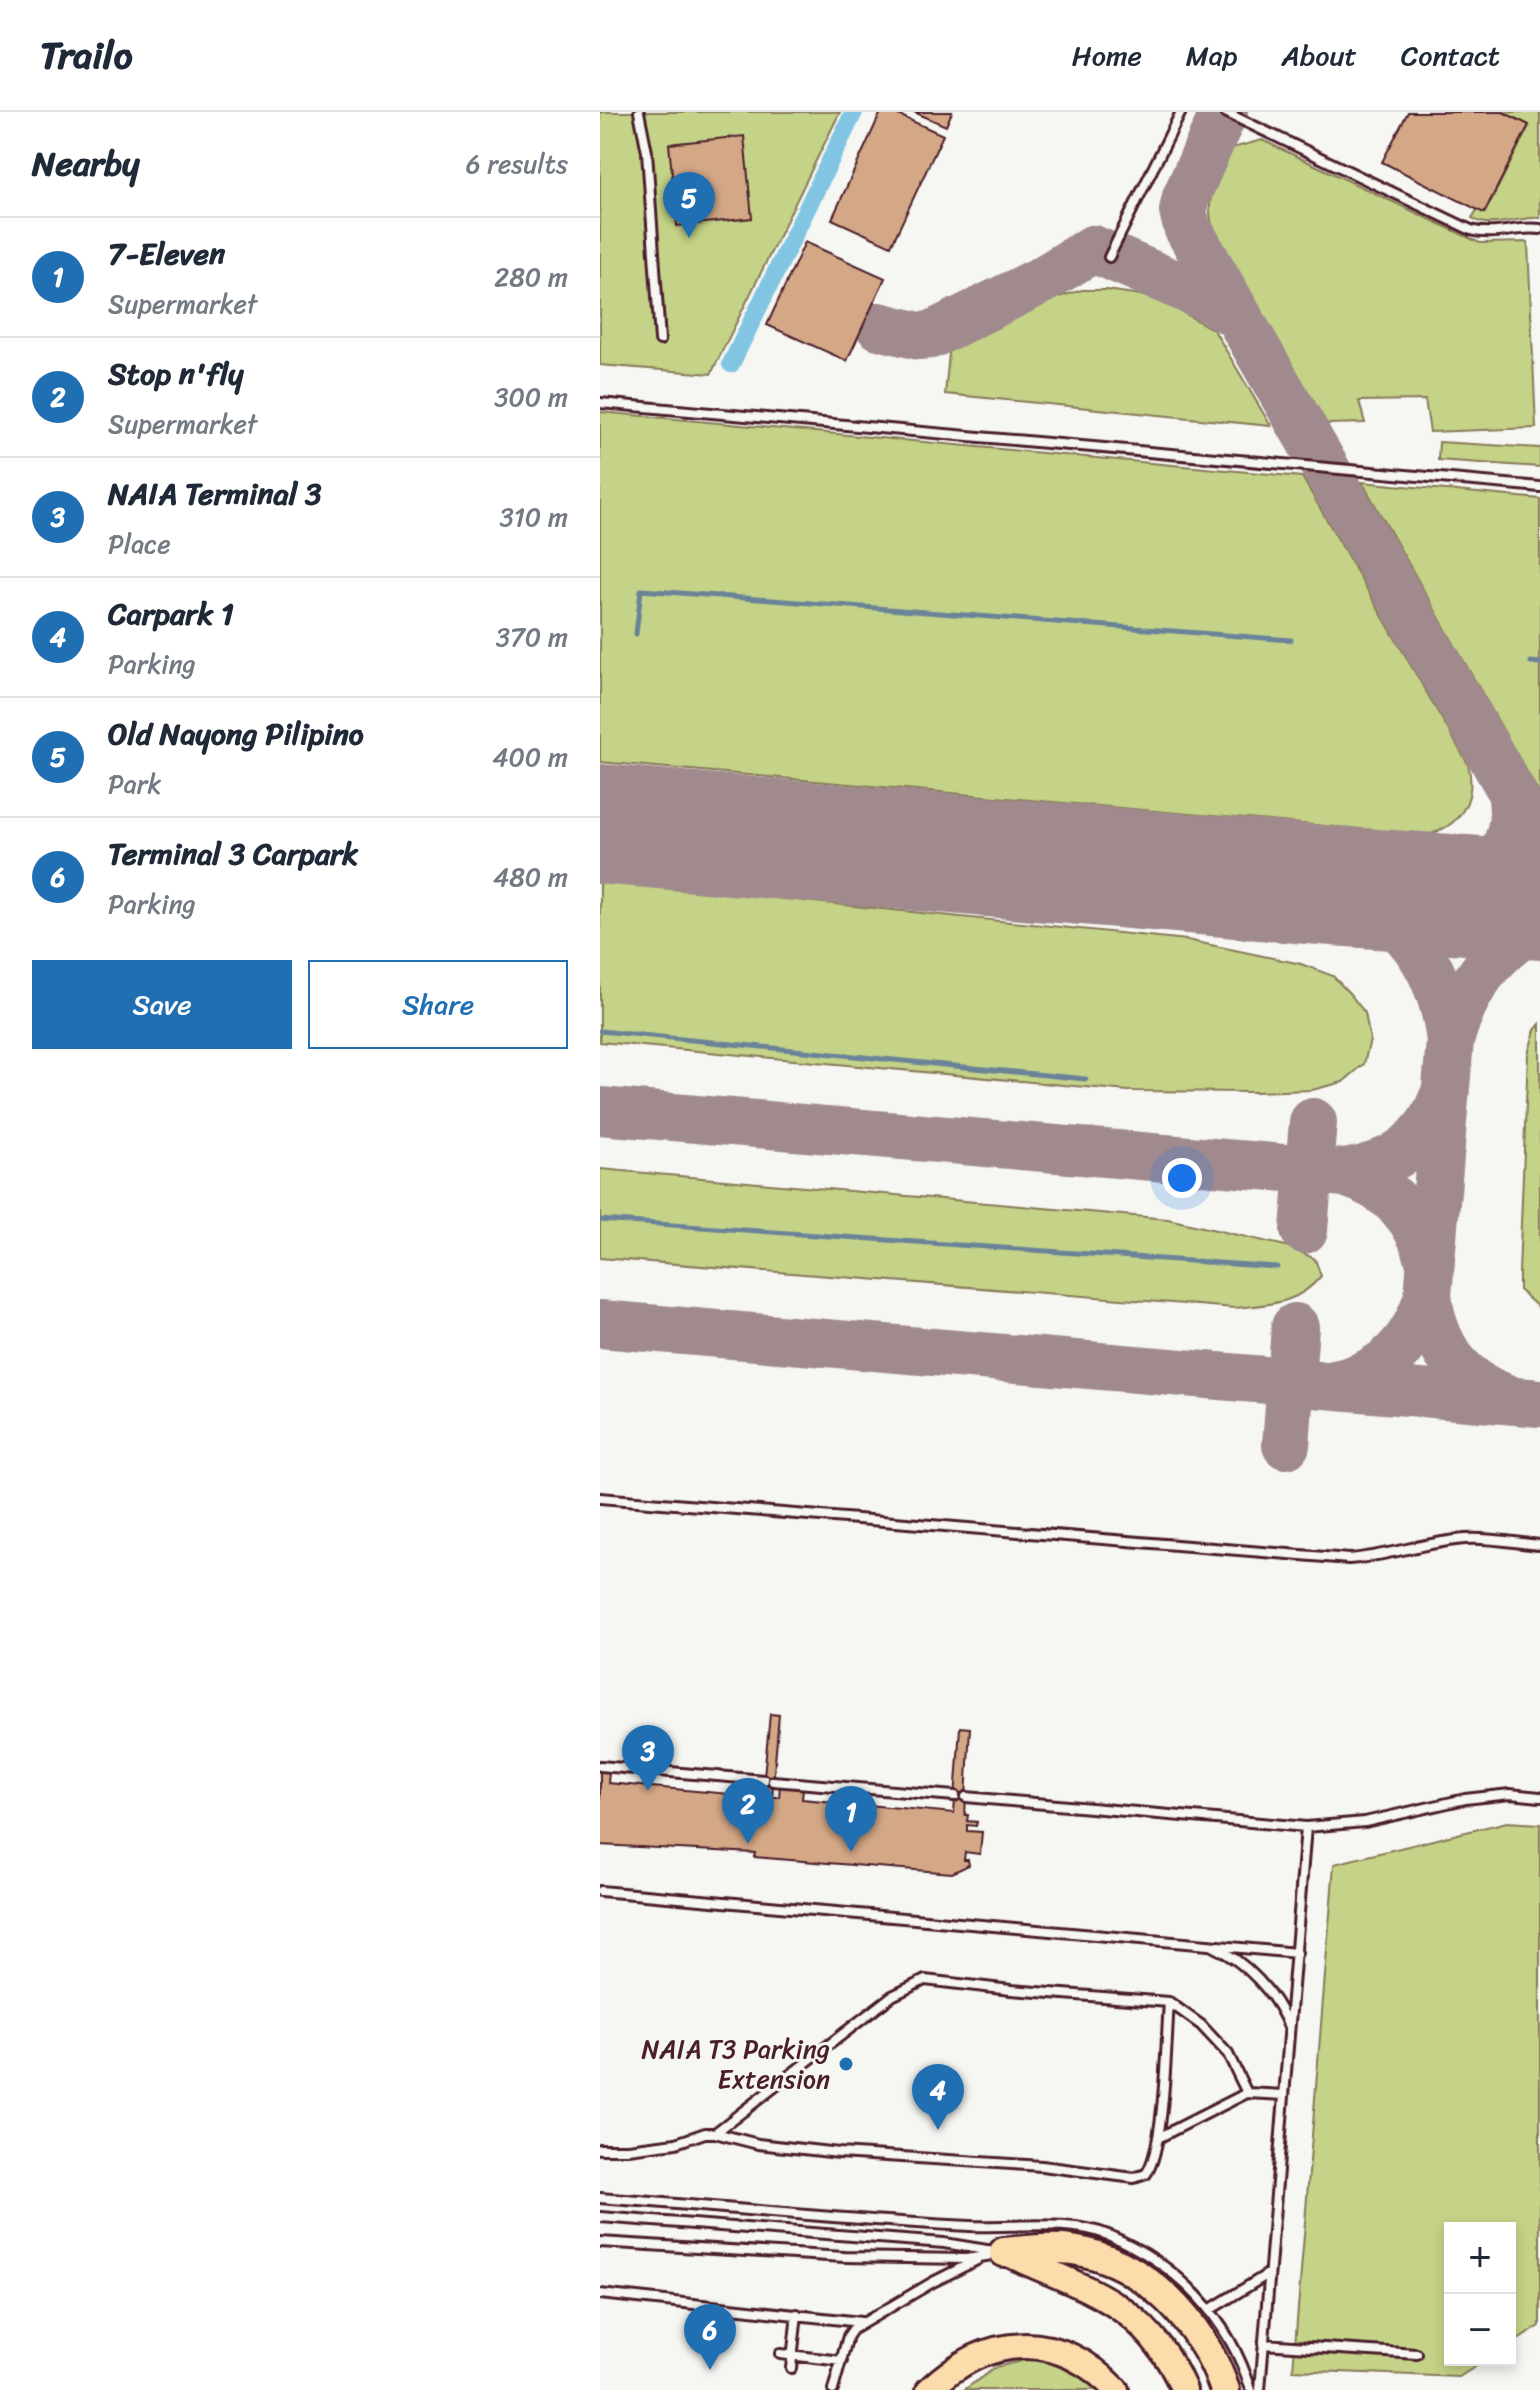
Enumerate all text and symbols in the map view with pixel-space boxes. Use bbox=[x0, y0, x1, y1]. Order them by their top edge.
text: Trailo bbox=[40, 22, 133, 89]
text: Home bbox=[1072, 31, 1142, 80]
text: Map bbox=[1186, 31, 1237, 80]
text: About bbox=[1281, 31, 1357, 80]
text: Contact bbox=[1401, 31, 1500, 80]
text: Nearby bbox=[32, 134, 140, 194]
text: 6 results bbox=[466, 141, 568, 187]
pin: 5 bbox=[663, 172, 715, 238]
text: 7-Eleven bbox=[108, 227, 225, 281]
text: 1 bbox=[52, 254, 64, 300]
text: 280 m bbox=[494, 254, 568, 300]
text: Supermarket bbox=[108, 281, 257, 327]
text: Stop n'fly bbox=[108, 347, 244, 401]
text: 2 bbox=[50, 374, 66, 420]
text: 300 m bbox=[494, 374, 568, 420]
text: Supermarket bbox=[108, 401, 257, 447]
text: NAIA Terminal 3 bbox=[108, 467, 321, 521]
text: 3 bbox=[51, 494, 65, 540]
text: 310 m bbox=[499, 494, 568, 540]
text: Place bbox=[108, 521, 171, 567]
text: Carpark 1 bbox=[108, 587, 234, 641]
text: 4 bbox=[50, 614, 66, 660]
text: 370 m bbox=[496, 614, 568, 660]
text: Parking bbox=[108, 641, 196, 687]
text: Old Nayong Pilipino bbox=[108, 707, 364, 761]
text: 5 bbox=[50, 734, 66, 780]
text: 400 m bbox=[492, 734, 568, 780]
text: Park bbox=[108, 761, 161, 807]
text: Terminal 3 Carpark bbox=[108, 827, 358, 881]
text: 6 bbox=[51, 854, 65, 900]
text: 480 m bbox=[493, 854, 568, 900]
text: Parking bbox=[108, 881, 196, 927]
button: Save bbox=[32, 960, 292, 1049]
button: Share bbox=[308, 960, 568, 1049]
your location bbox=[1162, 1158, 1202, 1198]
pin: 3 bbox=[622, 1725, 674, 1791]
pin: 2 bbox=[722, 1778, 774, 1844]
pin: 1 bbox=[825, 1786, 877, 1852]
place label: NAIA T3 Parking Extension bbox=[642, 2026, 830, 2102]
marker: NAIA T3 Parking Extension bbox=[837, 2055, 855, 2073]
pin: 4 bbox=[912, 2064, 964, 2130]
map controls bbox=[1444, 2222, 1516, 2366]
button: + bbox=[1444, 2222, 1516, 2294]
button: − bbox=[1444, 2294, 1516, 2366]
pin: 6 bbox=[684, 2304, 736, 2370]

